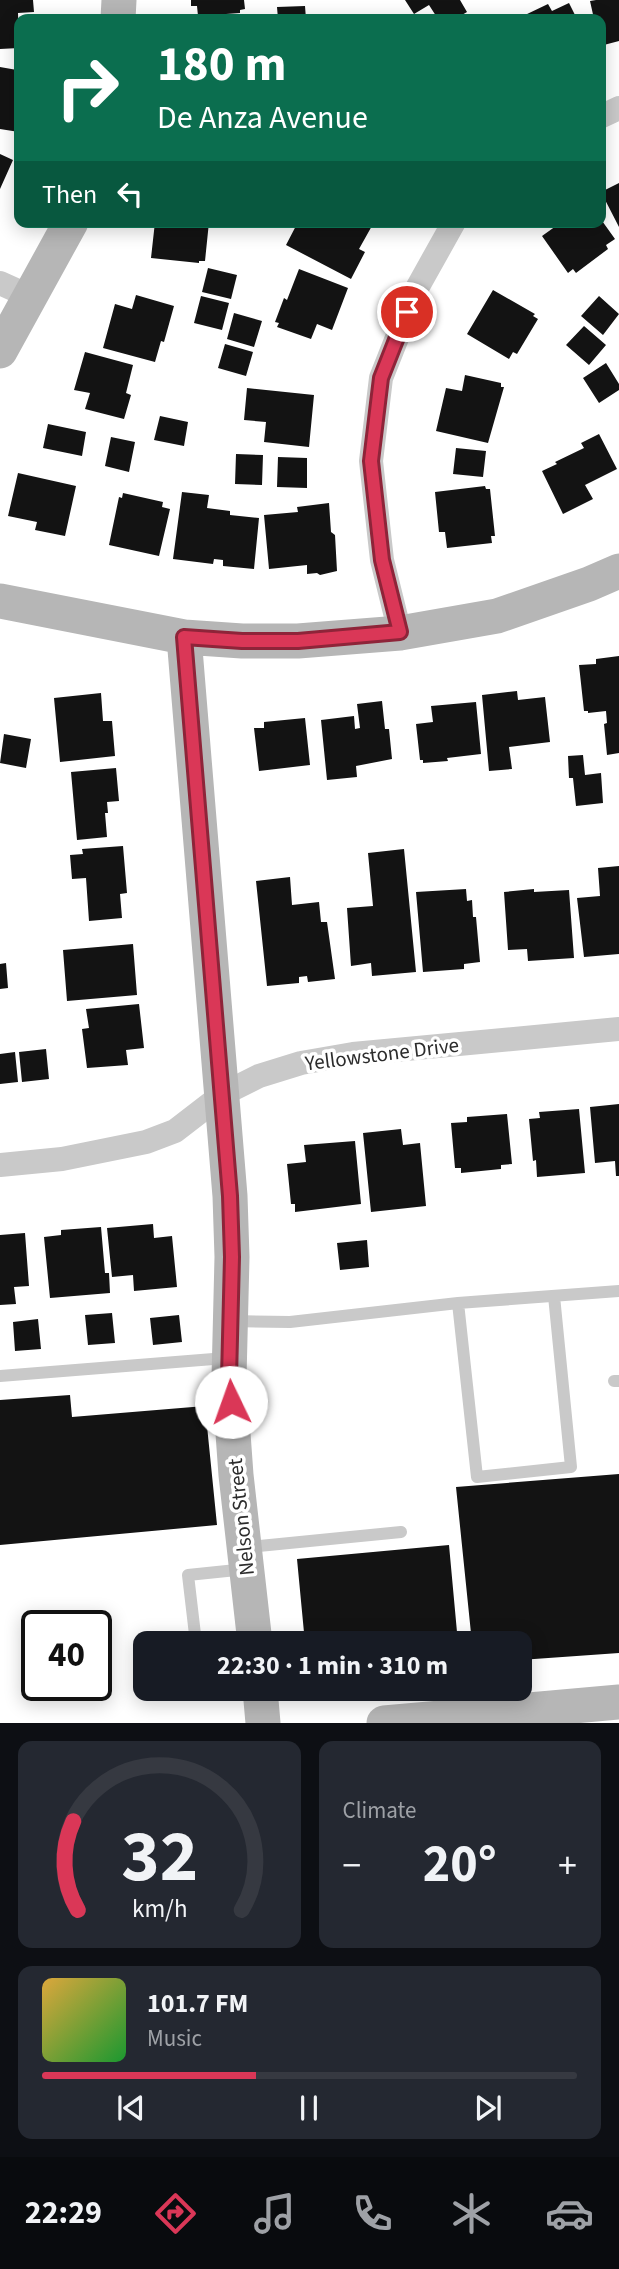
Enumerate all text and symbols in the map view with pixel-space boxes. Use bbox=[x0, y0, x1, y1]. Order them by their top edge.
text: 180 m bbox=[157, 30, 286, 100]
icon: right bbox=[42, 42, 133, 133]
text: De Anza Avenue bbox=[157, 95, 368, 141]
icon: left bbox=[111, 175, 149, 213]
text: Then bbox=[42, 176, 97, 213]
pin bbox=[377, 282, 437, 342]
icon: arrive bbox=[388, 293, 426, 331]
street label: Yellowstone Drive bbox=[302, 1030, 461, 1078]
position arrow bbox=[194, 1365, 268, 1439]
street label: Nelson Street bbox=[220, 1457, 262, 1577]
speed limit sign: 40 bbox=[21, 1610, 112, 1701]
text: 22:30 · 1 min · 310 m bbox=[217, 1647, 448, 1684]
text: Climate bbox=[343, 1794, 416, 1827]
text: 32 bbox=[121, 1806, 198, 1910]
text: 20° bbox=[423, 1828, 497, 1902]
text: − bbox=[343, 1839, 361, 1893]
text: + bbox=[558, 1839, 577, 1893]
text: km/h bbox=[132, 1891, 187, 1927]
text: 101.7 FM bbox=[147, 1985, 248, 2022]
text: Music bbox=[147, 2022, 202, 2055]
icon: previous bbox=[112, 2089, 150, 2127]
icon: pause bbox=[290, 2089, 328, 2127]
icon: next bbox=[469, 2089, 507, 2127]
icon: directions bbox=[151, 2189, 200, 2238]
icon: music bbox=[250, 2189, 299, 2238]
icon: phone bbox=[348, 2189, 397, 2238]
icon: climate bbox=[447, 2189, 496, 2238]
icon: car bbox=[545, 2189, 594, 2238]
text: 22:29 bbox=[25, 2190, 102, 2236]

